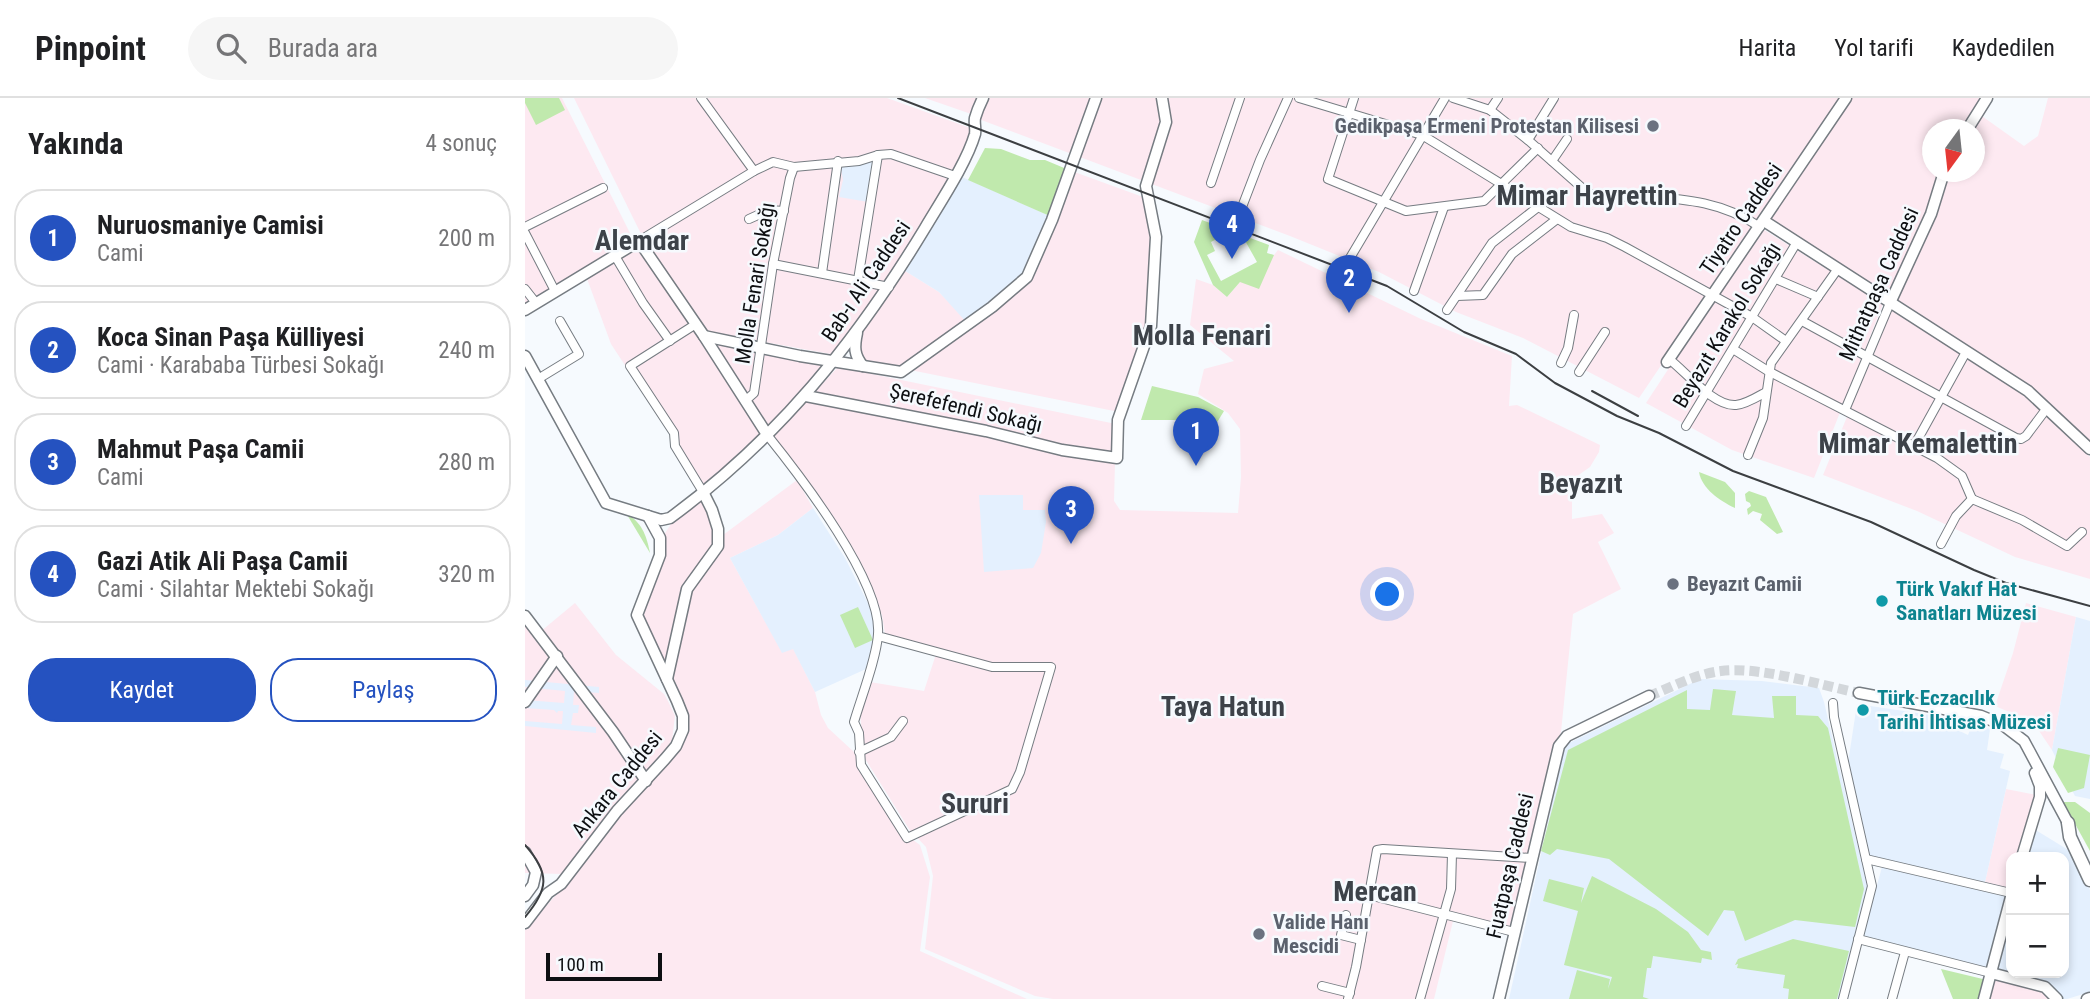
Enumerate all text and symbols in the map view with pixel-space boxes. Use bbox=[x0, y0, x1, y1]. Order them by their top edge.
search box bbox=[188, 17, 678, 80]
text: Pinpoint bbox=[35, 29, 146, 68]
icon: search bbox=[212, 29, 250, 67]
text: Burada ara bbox=[268, 33, 378, 63]
text: Harita bbox=[1739, 34, 1796, 62]
text: Yol tarifi bbox=[1834, 34, 1914, 62]
text: Kaydedilen bbox=[1952, 34, 2055, 62]
place label: Gedikpaşa Ermeni Protestan Kilisesi bbox=[1335, 114, 1639, 138]
marker: Gedikpaşa Ermeni Protestan Kilisesi bbox=[1645, 118, 1661, 134]
north arrow bbox=[1922, 119, 1985, 182]
text: Yakında bbox=[28, 126, 123, 161]
text: 4 sonuç bbox=[425, 130, 497, 157]
street label: Tiyatro Caddesi bbox=[1695, 159, 1787, 279]
district label: Mimar Hayrettin bbox=[1496, 179, 1678, 212]
street label: Molla Fenari Sokağı bbox=[730, 201, 780, 365]
pin: 4 bbox=[1209, 201, 1255, 259]
street label: Mithatpaşa Caddesi bbox=[1834, 204, 1924, 364]
text: Nuruosmaniye Camisi bbox=[97, 210, 324, 240]
street label: Bab-ı Ali Caddesi bbox=[817, 216, 915, 346]
district label: Alemdar bbox=[595, 224, 689, 257]
text: 1 bbox=[47, 225, 59, 252]
text: 200 m bbox=[438, 225, 495, 252]
street label: Beyazıt Karakol Sokağı bbox=[1668, 238, 1786, 412]
text: Cami bbox=[97, 240, 144, 267]
pin: 2 bbox=[1326, 255, 1372, 313]
district label: Molla Fenari bbox=[1133, 319, 1271, 352]
text: Koca Sinan Paşa Külliyesi bbox=[97, 322, 364, 352]
text: 2 bbox=[47, 337, 59, 364]
text: 240 m bbox=[438, 337, 495, 364]
text: Cami · Karababa Türbesi Sokağı bbox=[97, 352, 384, 379]
street label: Şerefefendi Sokağı bbox=[887, 379, 1045, 437]
pin: 1 bbox=[1173, 408, 1219, 466]
district label: Mimar Kemalettin bbox=[1819, 427, 2017, 460]
text: Mahmut Paşa Camii bbox=[97, 434, 304, 464]
text: 3 bbox=[47, 449, 59, 476]
text: 280 m bbox=[438, 449, 495, 476]
text: Cami bbox=[97, 464, 144, 491]
district label: Beyazıt bbox=[1540, 467, 1622, 500]
pin: 3 bbox=[1048, 486, 1094, 544]
text: Gazi Atik Ali Paşa Camii bbox=[97, 546, 348, 576]
text: 4 bbox=[47, 561, 59, 588]
text: 320 m bbox=[438, 561, 495, 588]
place label: Beyazıt Camii bbox=[1687, 572, 1802, 596]
text: Cami · Silahtar Mektebi Sokağı bbox=[97, 576, 374, 603]
marker: Beyazıt Camii bbox=[1665, 576, 1681, 592]
your location bbox=[1370, 577, 1404, 611]
place label: Türk Vakıf Hat Sanatları Müzesi bbox=[1896, 577, 2037, 625]
marker: Türk Vakıf Hat Sanatları Müzesi bbox=[1874, 593, 1890, 609]
button: Kaydet bbox=[28, 658, 256, 722]
button: Paylaş bbox=[270, 658, 497, 722]
place label: Türk Eczacılık Tarihi İhtisas Müzesi bbox=[1877, 686, 2051, 734]
district label: Taya Hatun bbox=[1161, 690, 1285, 723]
marker: Türk Eczacılık Tarihi İhtisas Müzesi bbox=[1855, 702, 1871, 718]
street label: Ankara Caddesi bbox=[567, 726, 667, 842]
district label: Sururi bbox=[941, 787, 1009, 820]
street label: Fuatpaşa Caddesi bbox=[1482, 791, 1538, 941]
map controls bbox=[2006, 852, 2069, 978]
button: + bbox=[2006, 852, 2069, 915]
district label: Mercan bbox=[1333, 875, 1417, 908]
place label: Valide Hanı Mescidi bbox=[1273, 910, 1369, 958]
button: − bbox=[2006, 915, 2069, 978]
marker: Valide Hanı Mescidi bbox=[1251, 926, 1267, 942]
scale bar bbox=[546, 950, 661, 982]
text: 100 m bbox=[557, 953, 604, 976]

